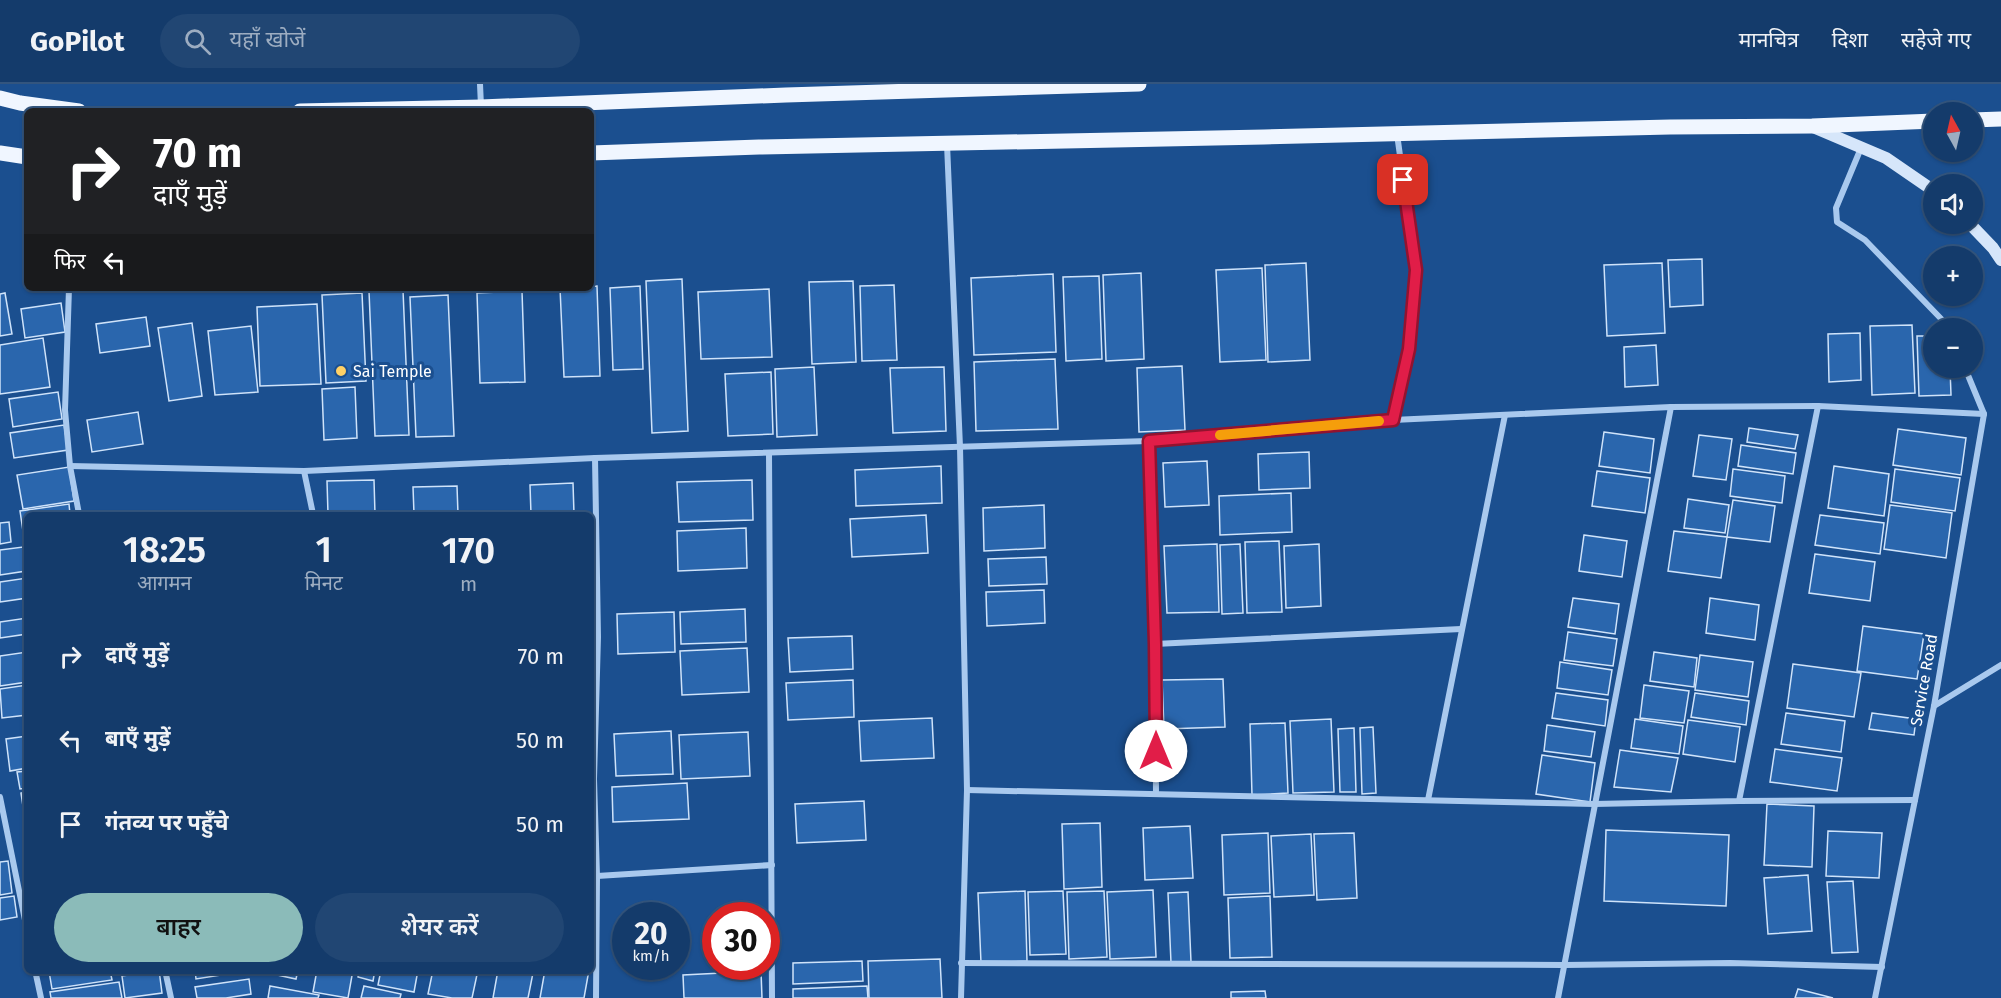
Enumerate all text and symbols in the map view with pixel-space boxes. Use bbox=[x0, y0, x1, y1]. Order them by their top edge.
search box bbox=[160, 14, 580, 68]
text: GoPilot bbox=[30, 25, 124, 58]
icon: search bbox=[181, 25, 214, 58]
text: यहाँ खोजें bbox=[229, 26, 305, 53]
text: मानचित्र bbox=[1739, 27, 1799, 53]
text: दिशा bbox=[1832, 27, 1868, 53]
text: सहेजे गए bbox=[1901, 27, 1971, 53]
north arrow bbox=[1923, 102, 1983, 162]
map controls bbox=[1923, 102, 1983, 378]
text: 70 m bbox=[153, 128, 242, 178]
icon: right bbox=[54, 132, 132, 210]
pin bbox=[1377, 154, 1428, 205]
icon: arrive bbox=[1386, 163, 1419, 196]
button: sound bbox=[1923, 174, 1983, 234]
text: दाएँ मुड़ें bbox=[153, 179, 227, 211]
icon: left bbox=[98, 246, 131, 279]
button: + bbox=[1923, 246, 1983, 306]
text: फिर bbox=[54, 248, 86, 275]
button: − bbox=[1923, 318, 1983, 378]
place label: Sai Temple bbox=[353, 362, 432, 381]
marker: Sai Temple bbox=[334, 364, 348, 378]
text: 18:25 bbox=[123, 528, 206, 572]
text: 1 bbox=[316, 528, 332, 572]
text: 170 bbox=[442, 529, 495, 573]
text: आगमन bbox=[137, 571, 192, 595]
text: मिनट bbox=[305, 571, 343, 595]
text: m bbox=[460, 572, 477, 596]
street label: Service Road bbox=[1907, 632, 1941, 728]
icon: right bbox=[54, 640, 87, 673]
text: दाएँ मुड़ें bbox=[105, 641, 169, 668]
text: 70 m bbox=[518, 643, 564, 670]
position arrow bbox=[1124, 719, 1188, 783]
icon: left bbox=[54, 724, 87, 757]
text: बाएँ मुड़ें bbox=[105, 725, 171, 752]
text: 50 m bbox=[516, 727, 564, 754]
icon: arrive bbox=[54, 808, 87, 841]
text: गंतव्य पर पहुँचे bbox=[105, 809, 229, 836]
text: 50 m bbox=[516, 811, 564, 838]
button: बाहर bbox=[54, 893, 303, 962]
button: शेयर करें bbox=[315, 893, 564, 962]
speed limit sign: 30 bbox=[702, 902, 780, 980]
text: 20 bbox=[634, 916, 668, 952]
text: km/h bbox=[632, 947, 670, 965]

